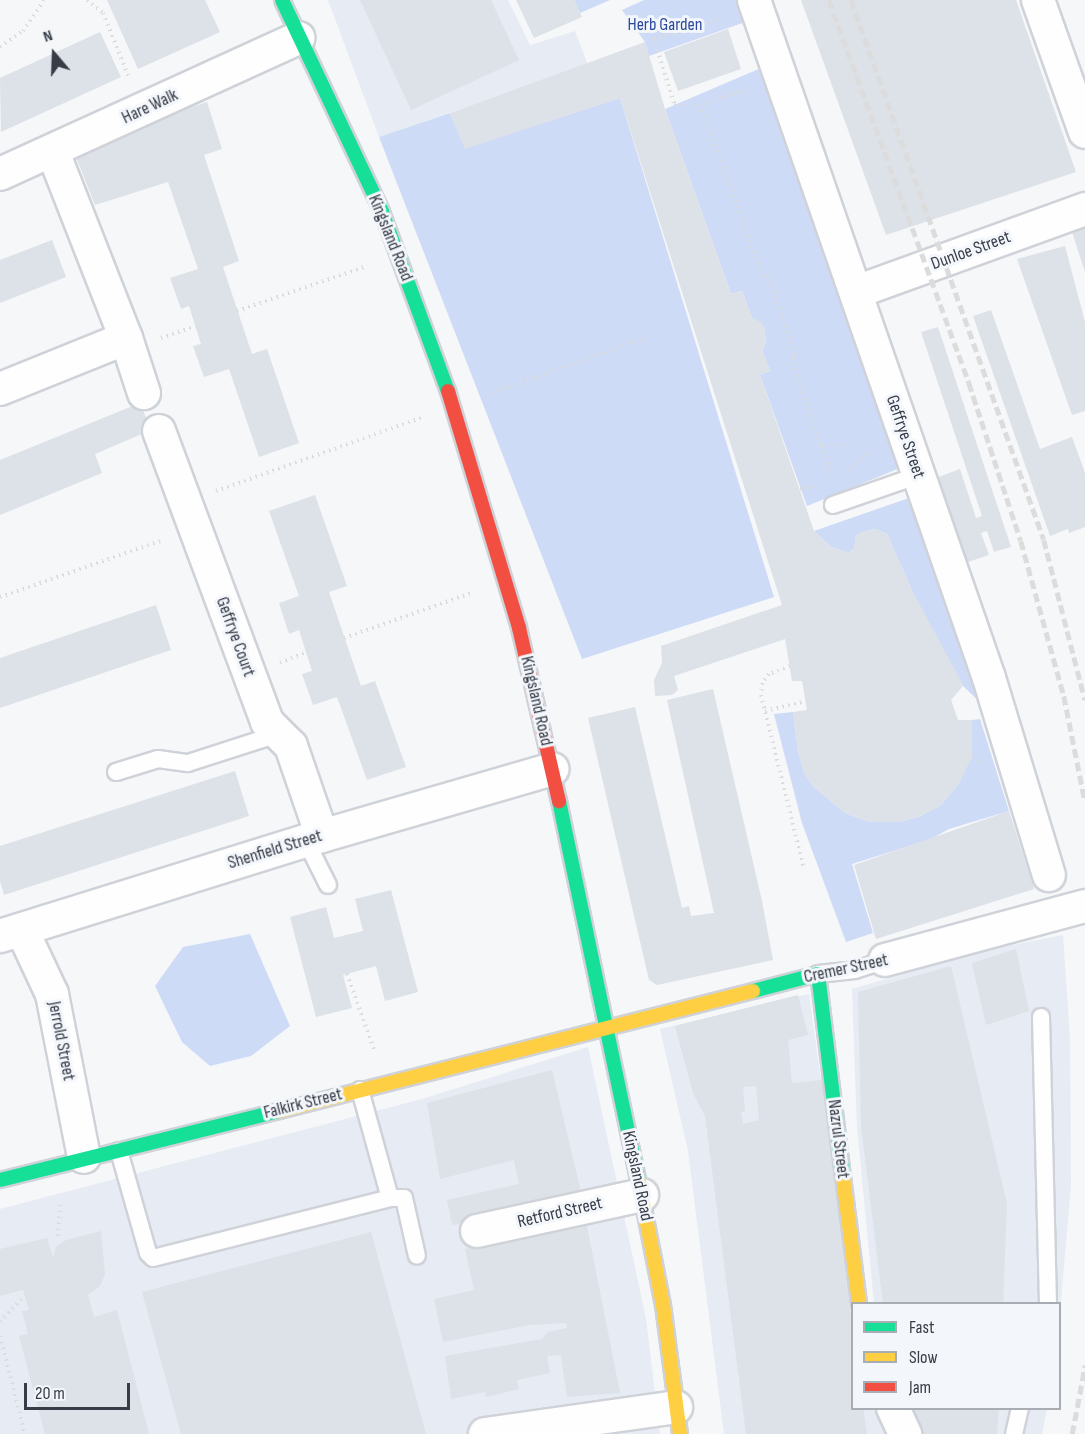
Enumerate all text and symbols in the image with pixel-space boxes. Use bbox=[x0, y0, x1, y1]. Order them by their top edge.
park label: Herb Garden bbox=[627, 14, 703, 36]
north arrow bbox=[24, 24, 84, 84]
text: N bbox=[41, 26, 55, 47]
street label: Hare Walk bbox=[119, 85, 181, 129]
street label: Kingsland Road bbox=[363, 192, 417, 284]
street label: Dunloe Street bbox=[928, 227, 1014, 275]
street label: Geffrye Street bbox=[881, 392, 929, 482]
street label: Geffrye Court bbox=[211, 594, 259, 680]
street label: Kingsland Road bbox=[515, 654, 557, 748]
street label: Shenfield Street bbox=[225, 825, 325, 875]
street label: Cremer Street bbox=[802, 950, 890, 988]
street label: Jerrold Street bbox=[43, 1000, 79, 1082]
street label: Falkirk Street bbox=[262, 1084, 344, 1124]
street label: Nazrul Street bbox=[822, 1098, 854, 1180]
street label: Kingsland Road bbox=[617, 1129, 657, 1223]
street label: Retford Street bbox=[516, 1193, 604, 1233]
legend bbox=[851, 1302, 1061, 1410]
text: Fast bbox=[909, 1317, 934, 1338]
text: Slow bbox=[909, 1347, 938, 1368]
scale bar bbox=[27, 1371, 134, 1409]
text: Jam bbox=[909, 1377, 931, 1398]
text: 20 m bbox=[35, 1383, 65, 1404]

